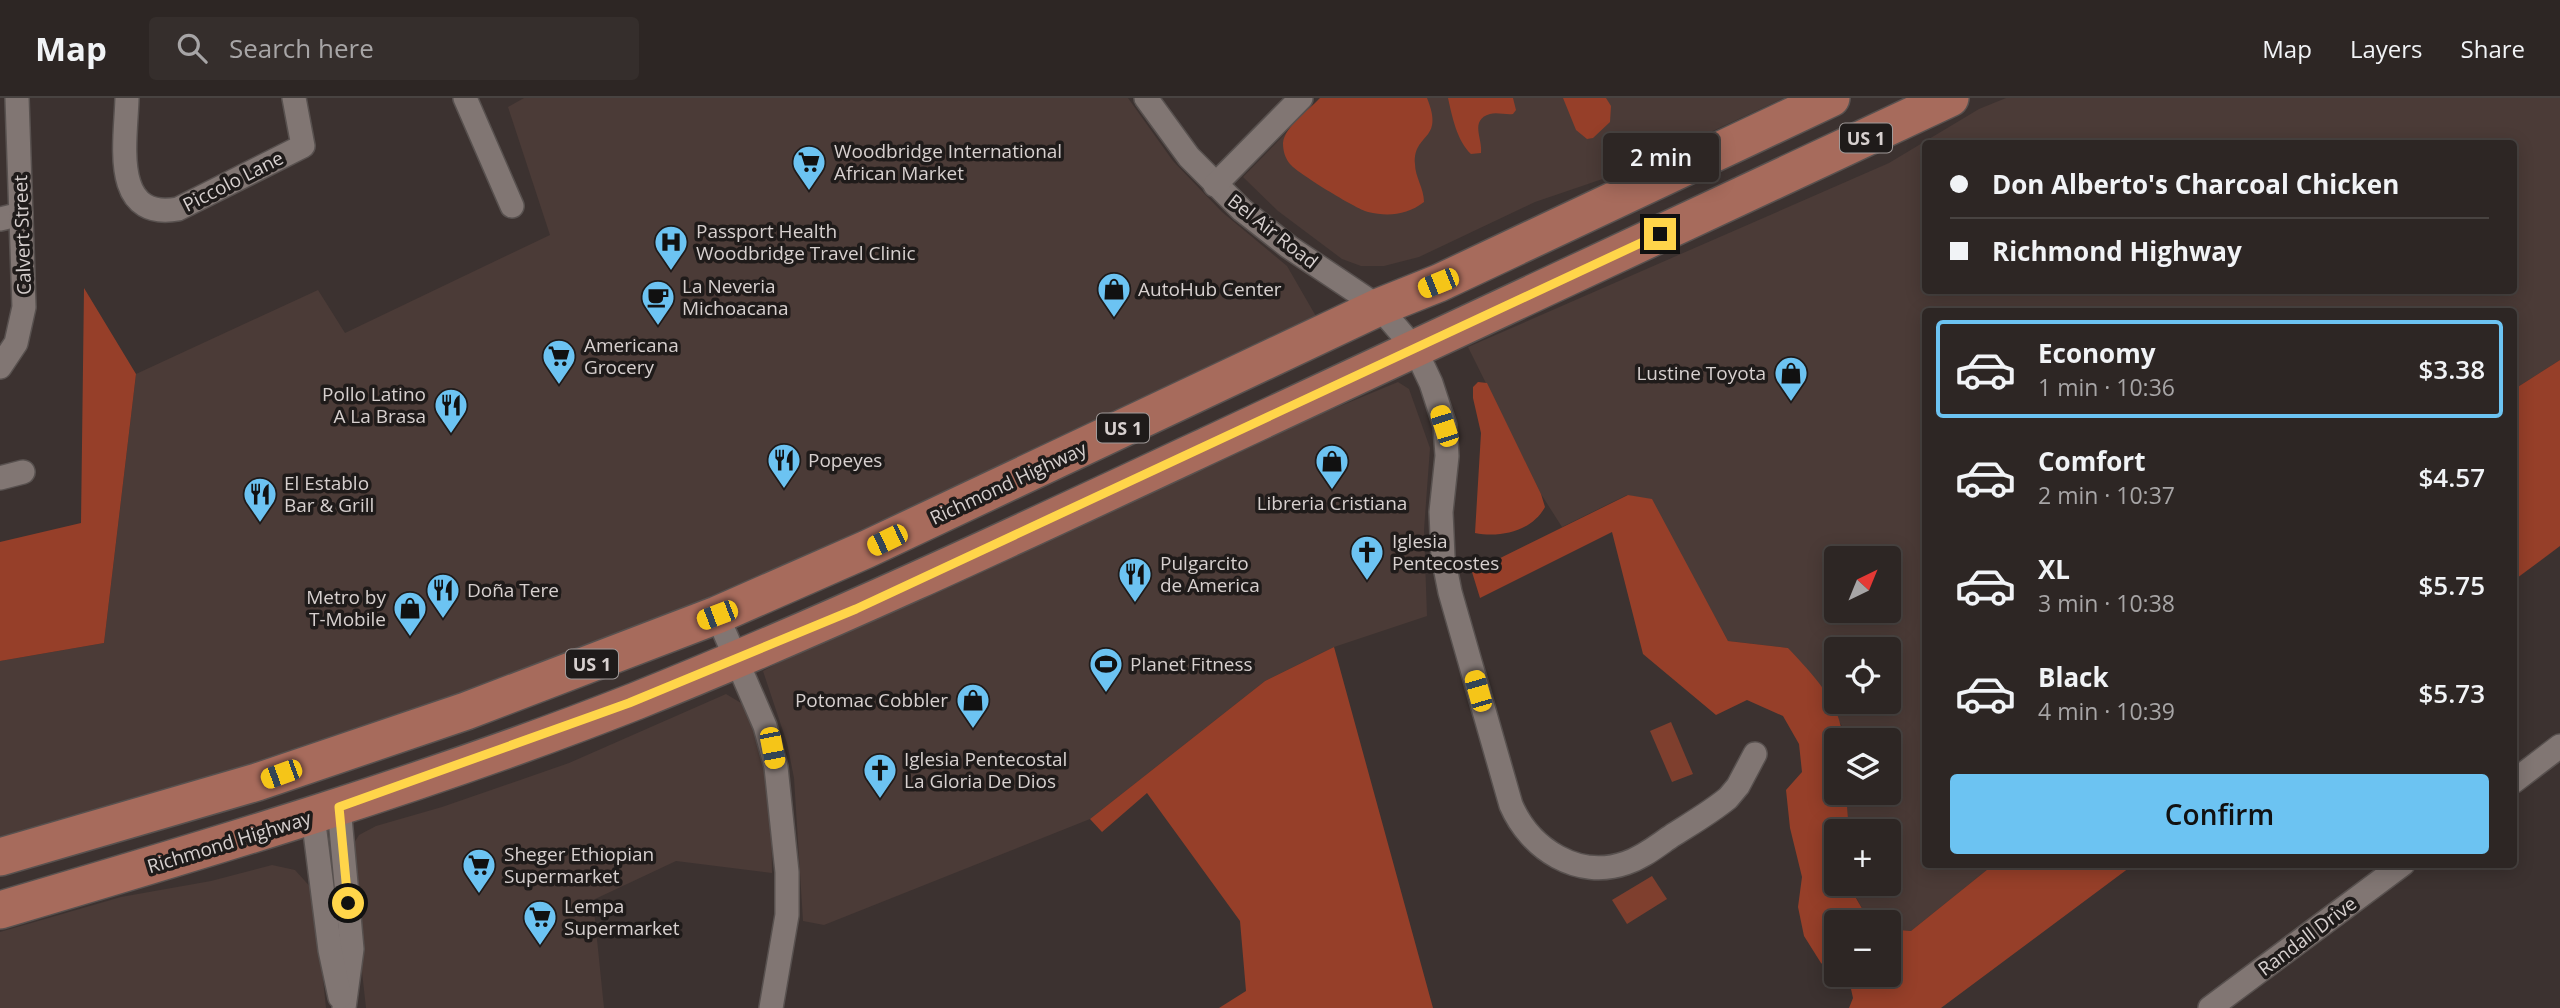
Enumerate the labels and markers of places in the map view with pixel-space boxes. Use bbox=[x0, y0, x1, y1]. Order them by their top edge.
place label: Woodbridge International African Market bbox=[834, 138, 1062, 186]
supermarket icon: Woodbridge International African Market bbox=[790, 143, 828, 192]
place label: Passport Health Woodbridge Travel Clinic bbox=[696, 218, 916, 266]
hospital icon: Passport Health Woodbridge Travel Clinic bbox=[652, 223, 690, 272]
shop icon: AutoHub Center bbox=[1095, 270, 1133, 319]
place label: La Neveria Michoacana bbox=[682, 273, 789, 321]
place label: AutoHub Center bbox=[1138, 276, 1282, 302]
cafe icon: La Neveria Michoacana bbox=[639, 278, 677, 327]
place label: Americana Grocery bbox=[584, 332, 679, 380]
supermarket icon: Americana Grocery bbox=[540, 337, 578, 386]
shop icon: Lustine Toyota bbox=[1772, 354, 1810, 403]
place label: Lustine Toyota bbox=[1636, 360, 1766, 386]
place label: Pollo Latino A La Brasa bbox=[322, 381, 426, 429]
restaurant icon: Pollo Latino A La Brasa bbox=[432, 386, 470, 435]
restaurant icon: Popeyes bbox=[765, 441, 803, 490]
shop icon: Libreria Cristiana bbox=[1313, 442, 1351, 491]
place label: Popeyes bbox=[808, 447, 882, 473]
place label: El Establo Bar & Grill bbox=[284, 470, 374, 518]
restaurant icon: El Establo Bar & Grill bbox=[241, 475, 279, 524]
place label: Libreria Cristiana bbox=[1257, 490, 1407, 516]
place label: Iglesia Pentecostes bbox=[1392, 528, 1499, 576]
church icon: Iglesia Pentecostes bbox=[1348, 533, 1386, 582]
place label: Pulgarcito de America bbox=[1160, 550, 1260, 598]
restaurant icon: Pulgarcito de America bbox=[1116, 555, 1154, 604]
restaurant icon: Doña Tere bbox=[424, 571, 462, 620]
place label: Doña Tere bbox=[467, 577, 559, 603]
place label: Metro by T-Mobile bbox=[306, 584, 386, 632]
shop icon: Metro by T-Mobile bbox=[391, 589, 429, 638]
sports icon: Planet Fitness bbox=[1087, 645, 1125, 694]
place label: Planet Fitness bbox=[1130, 651, 1253, 677]
shop icon: Potomac Cobbler bbox=[954, 681, 992, 730]
place label: Potomac Cobbler bbox=[795, 687, 948, 713]
place label: Iglesia Pentecostal La Gloria De Dios bbox=[904, 746, 1067, 794]
church icon: Iglesia Pentecostal La Gloria De Dios bbox=[861, 751, 899, 800]
place label: Sheger Ethiopian Supermarket bbox=[504, 841, 654, 889]
supermarket icon: Sheger Ethiopian Supermarket bbox=[460, 846, 498, 895]
place label: Lempa Supermarket bbox=[564, 893, 680, 941]
supermarket icon: Lempa Supermarket bbox=[521, 898, 559, 947]

